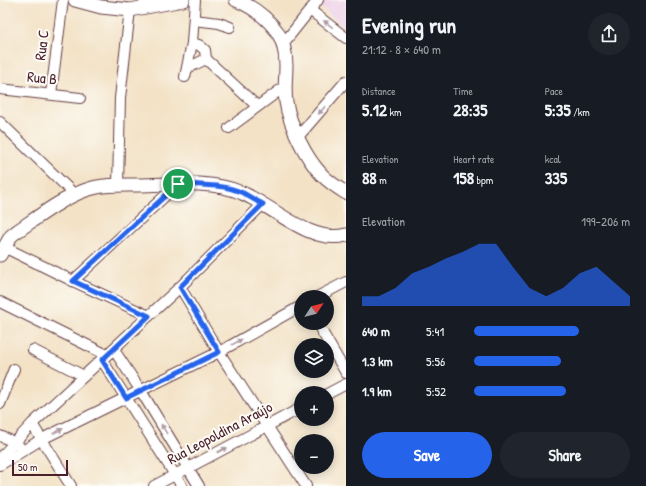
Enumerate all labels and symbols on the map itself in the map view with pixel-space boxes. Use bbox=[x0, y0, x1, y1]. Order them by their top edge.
one-way arrow bbox=[323, 19, 334, 28]
street label: Rua C bbox=[29, 29, 54, 61]
street label: Rua B bbox=[26, 66, 58, 90]
one-way arrow bbox=[317, 104, 326, 115]
pin bbox=[161, 167, 195, 201]
north arrow bbox=[294, 290, 334, 330]
one-way arrow bbox=[231, 338, 243, 345]
street label: Rua Leopoldina Araújo bbox=[164, 396, 276, 469]
one-way arrow bbox=[160, 423, 167, 435]
one-way arrow bbox=[52, 428, 64, 434]
one-way arrow bbox=[216, 446, 227, 453]
scale bar bbox=[12, 458, 68, 477]

